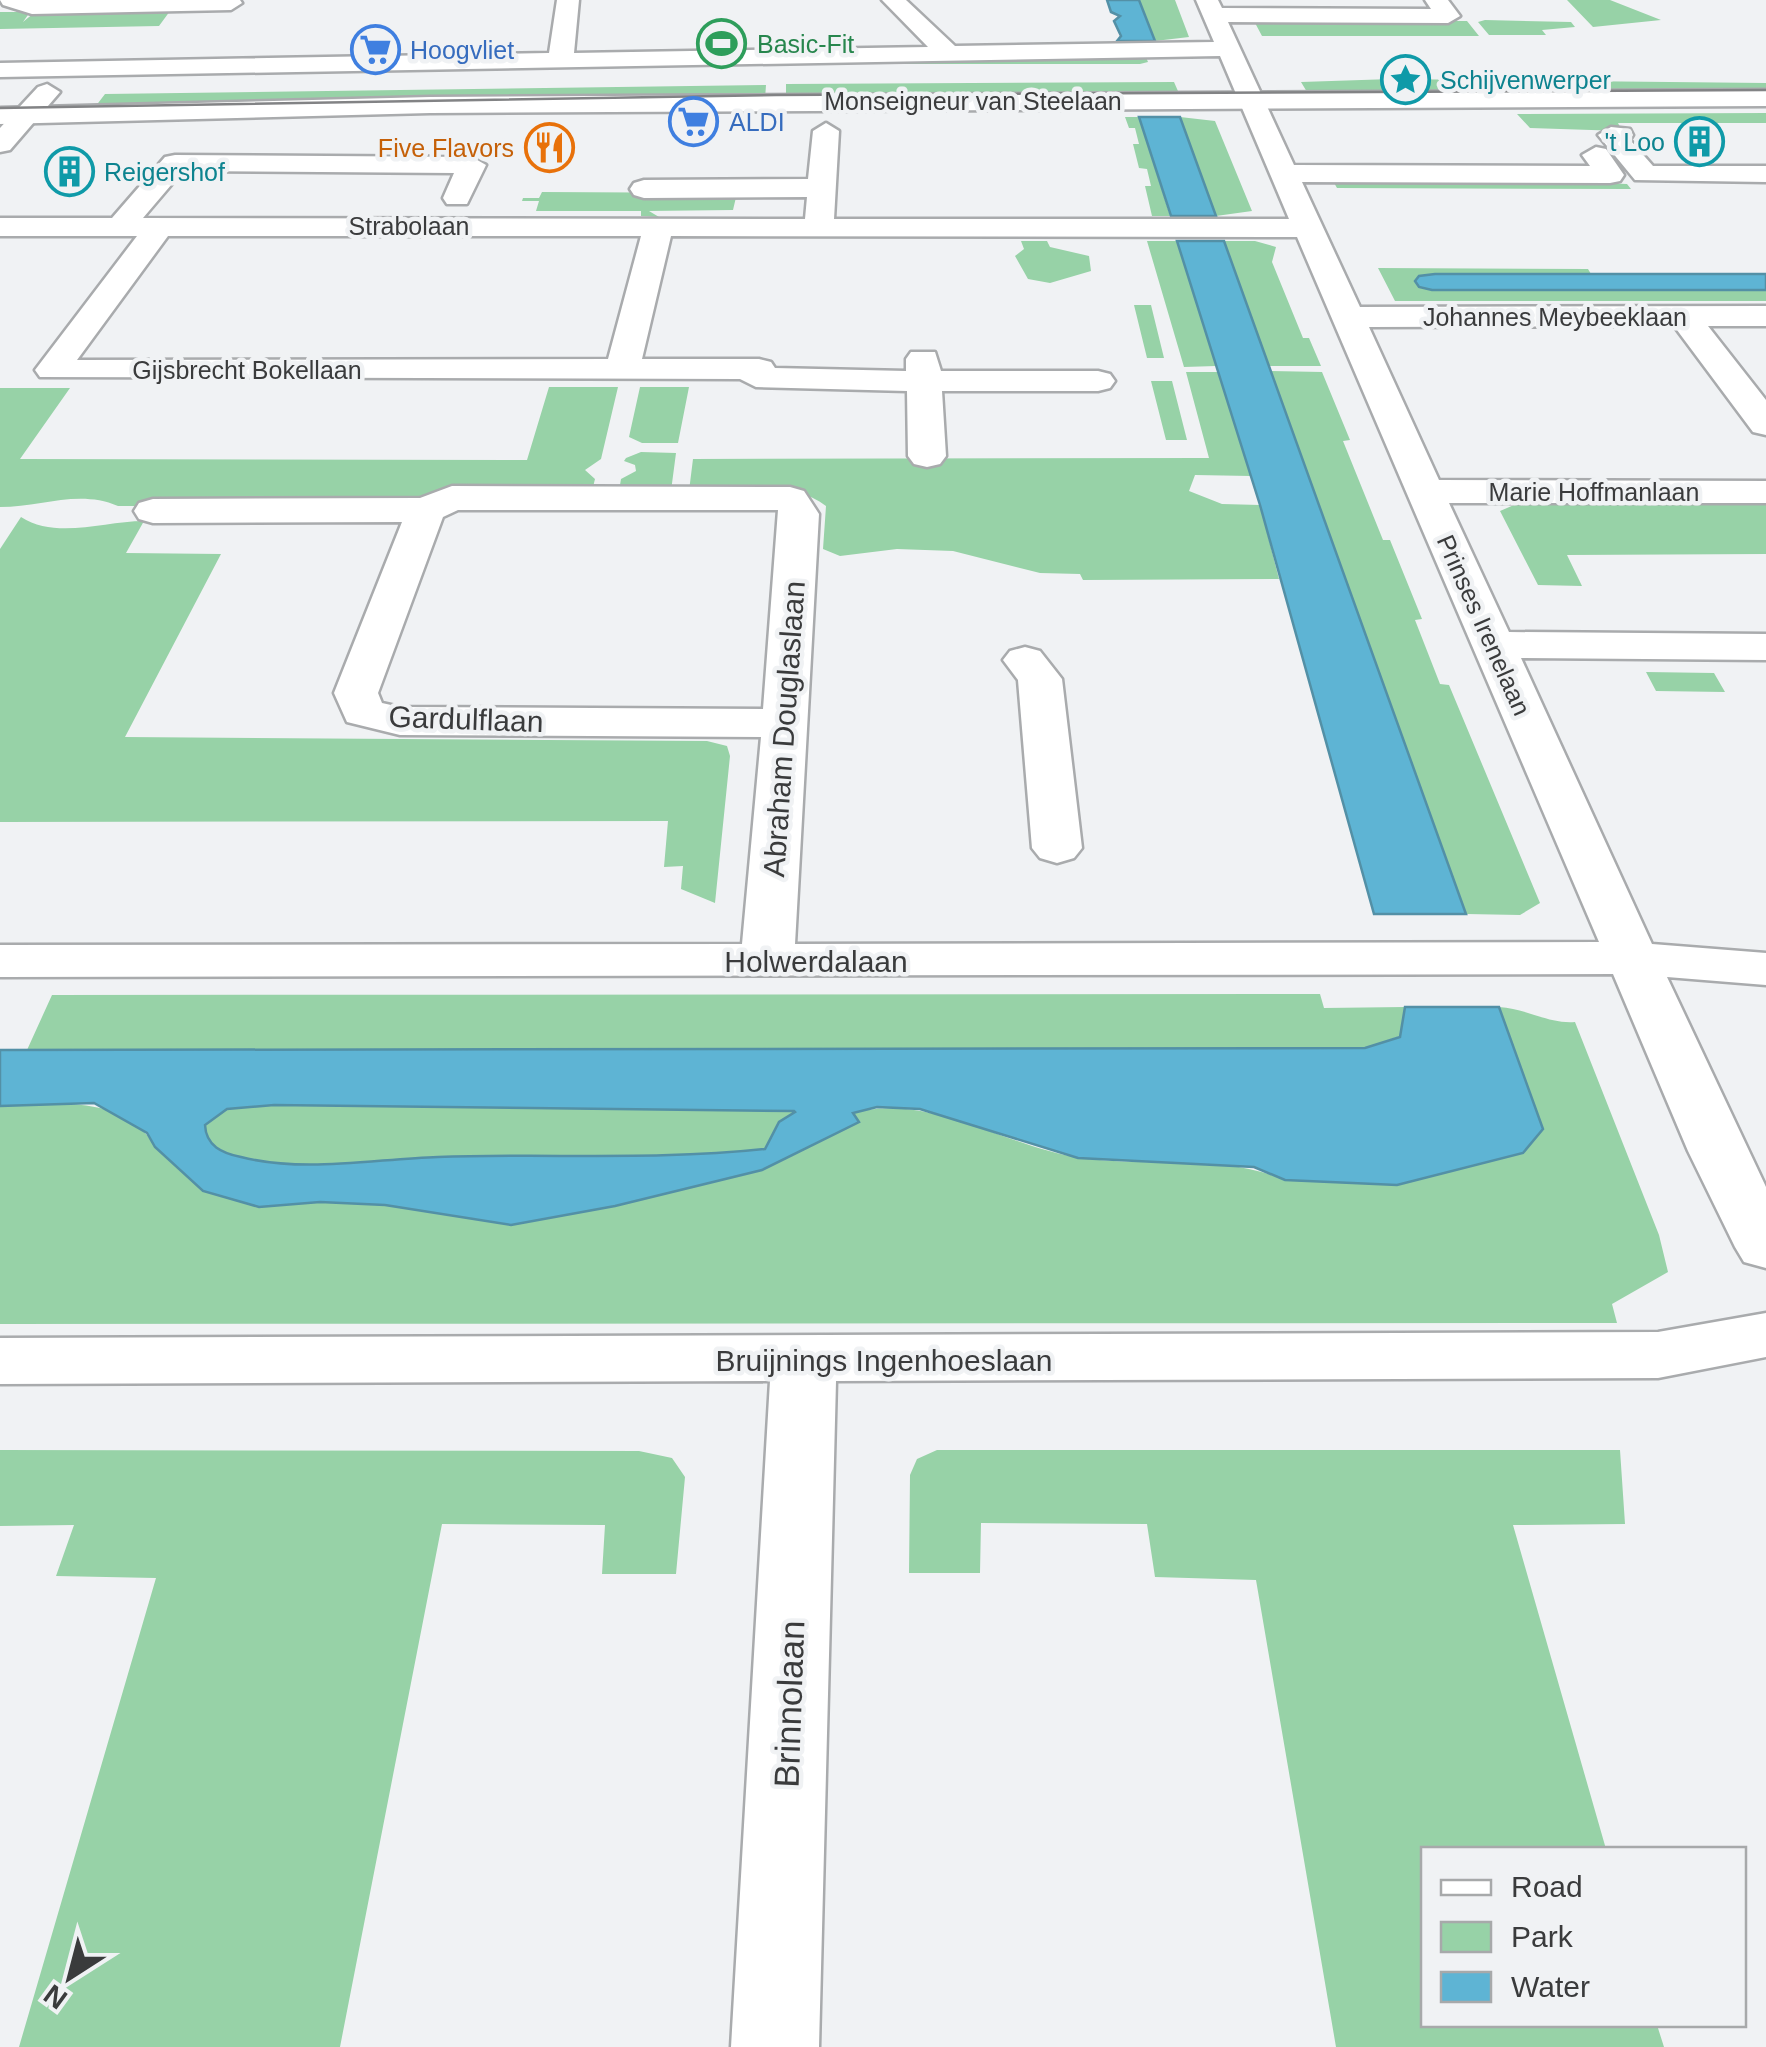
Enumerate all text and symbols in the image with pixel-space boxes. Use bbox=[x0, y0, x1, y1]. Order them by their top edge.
sports icon: Basic-Fit bbox=[696, 18, 748, 70]
supermarket icon: Hoogvliet bbox=[349, 24, 401, 76]
place label: Basic-Fit bbox=[757, 30, 854, 58]
place label: Hoogvliet bbox=[410, 36, 514, 64]
place icon: Schijvenwerper bbox=[1379, 54, 1431, 106]
place label: Schijvenwerper bbox=[1440, 66, 1611, 94]
street label: Monseigneur van Steelaan bbox=[824, 87, 1122, 115]
supermarket icon: ALDI bbox=[668, 96, 720, 148]
place label: ALDI bbox=[729, 108, 785, 136]
building icon: 't Loo bbox=[1674, 116, 1726, 168]
restaurant icon: Five Flavors bbox=[523, 122, 575, 174]
place label: 't Loo bbox=[1605, 128, 1665, 156]
place label: Five Flavors bbox=[378, 134, 514, 162]
building icon: Reigershof bbox=[43, 146, 95, 198]
place label: Reigershof bbox=[104, 158, 225, 186]
street label: Strabolaan bbox=[349, 212, 469, 240]
street label: Johannes Meybeeklaan bbox=[1423, 303, 1687, 331]
street label: Gijsbrecht Bokellaan bbox=[132, 356, 362, 384]
street label: Marie Hoffmanlaan bbox=[1489, 478, 1699, 506]
street label: Prinses Irenelaan bbox=[1432, 530, 1536, 720]
street label: Abraham Douglaslaan bbox=[757, 580, 811, 878]
street label: Gardulflaan bbox=[388, 700, 544, 738]
street label: Holwerdalaan bbox=[724, 945, 908, 978]
street label: Bruijnings Ingenhoeslaan bbox=[716, 1344, 1052, 1377]
street label: Brinnolaan bbox=[767, 1620, 811, 1788]
legend bbox=[1421, 1847, 1746, 2027]
text: Road bbox=[1511, 1870, 1583, 1903]
text: Park bbox=[1511, 1920, 1574, 1953]
north arrow bbox=[20, 1927, 120, 2027]
text: Water bbox=[1511, 1970, 1590, 2003]
text: N bbox=[38, 1978, 73, 2015]

